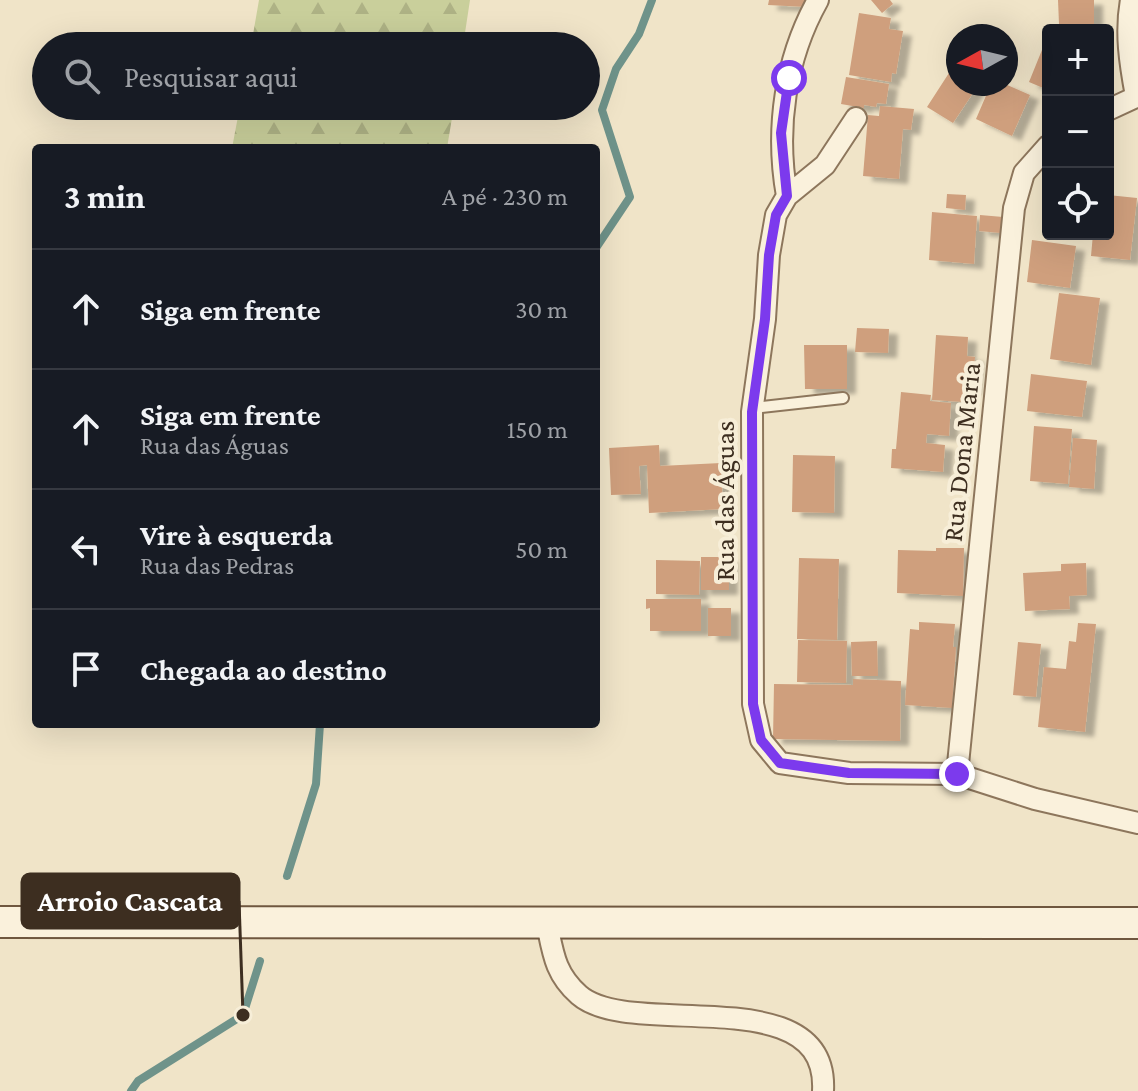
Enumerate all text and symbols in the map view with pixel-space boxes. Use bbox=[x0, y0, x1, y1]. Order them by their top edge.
north arrow bbox=[946, 24, 1018, 96]
map controls bbox=[1042, 24, 1114, 240]
button: + bbox=[1042, 24, 1114, 96]
search box bbox=[32, 32, 600, 120]
icon: search bbox=[60, 54, 104, 98]
text: Pesquisar aqui bbox=[124, 60, 298, 93]
route start bbox=[771, 60, 807, 96]
button: − bbox=[1042, 96, 1114, 168]
button: locate bbox=[1042, 168, 1114, 240]
text: 3 min bbox=[64, 178, 145, 215]
text: A pé · 230 m bbox=[442, 182, 568, 211]
icon: ahead bbox=[64, 287, 108, 331]
text: Siga em frente bbox=[140, 293, 321, 326]
text: 30 m bbox=[515, 295, 568, 324]
street label: Rua Dona Maria bbox=[937, 361, 986, 543]
text: Siga em frente bbox=[140, 398, 321, 431]
icon: ahead bbox=[64, 407, 108, 451]
text: 150 m bbox=[507, 415, 568, 444]
street label: Rua das Águas bbox=[709, 421, 740, 581]
text: Rua das Águas bbox=[140, 431, 289, 460]
text: Vire à esquerda bbox=[140, 518, 333, 551]
icon: left bbox=[64, 527, 108, 571]
text: 50 m bbox=[515, 535, 568, 564]
text: Rua das Pedras bbox=[140, 551, 294, 580]
icon: arrive bbox=[64, 647, 108, 691]
text: Chegada ao destino bbox=[140, 653, 387, 686]
route end bbox=[939, 756, 975, 792]
callout: Arroio Cascata bbox=[22, 874, 239, 928]
text: Arroio Cascata bbox=[36, 884, 223, 917]

